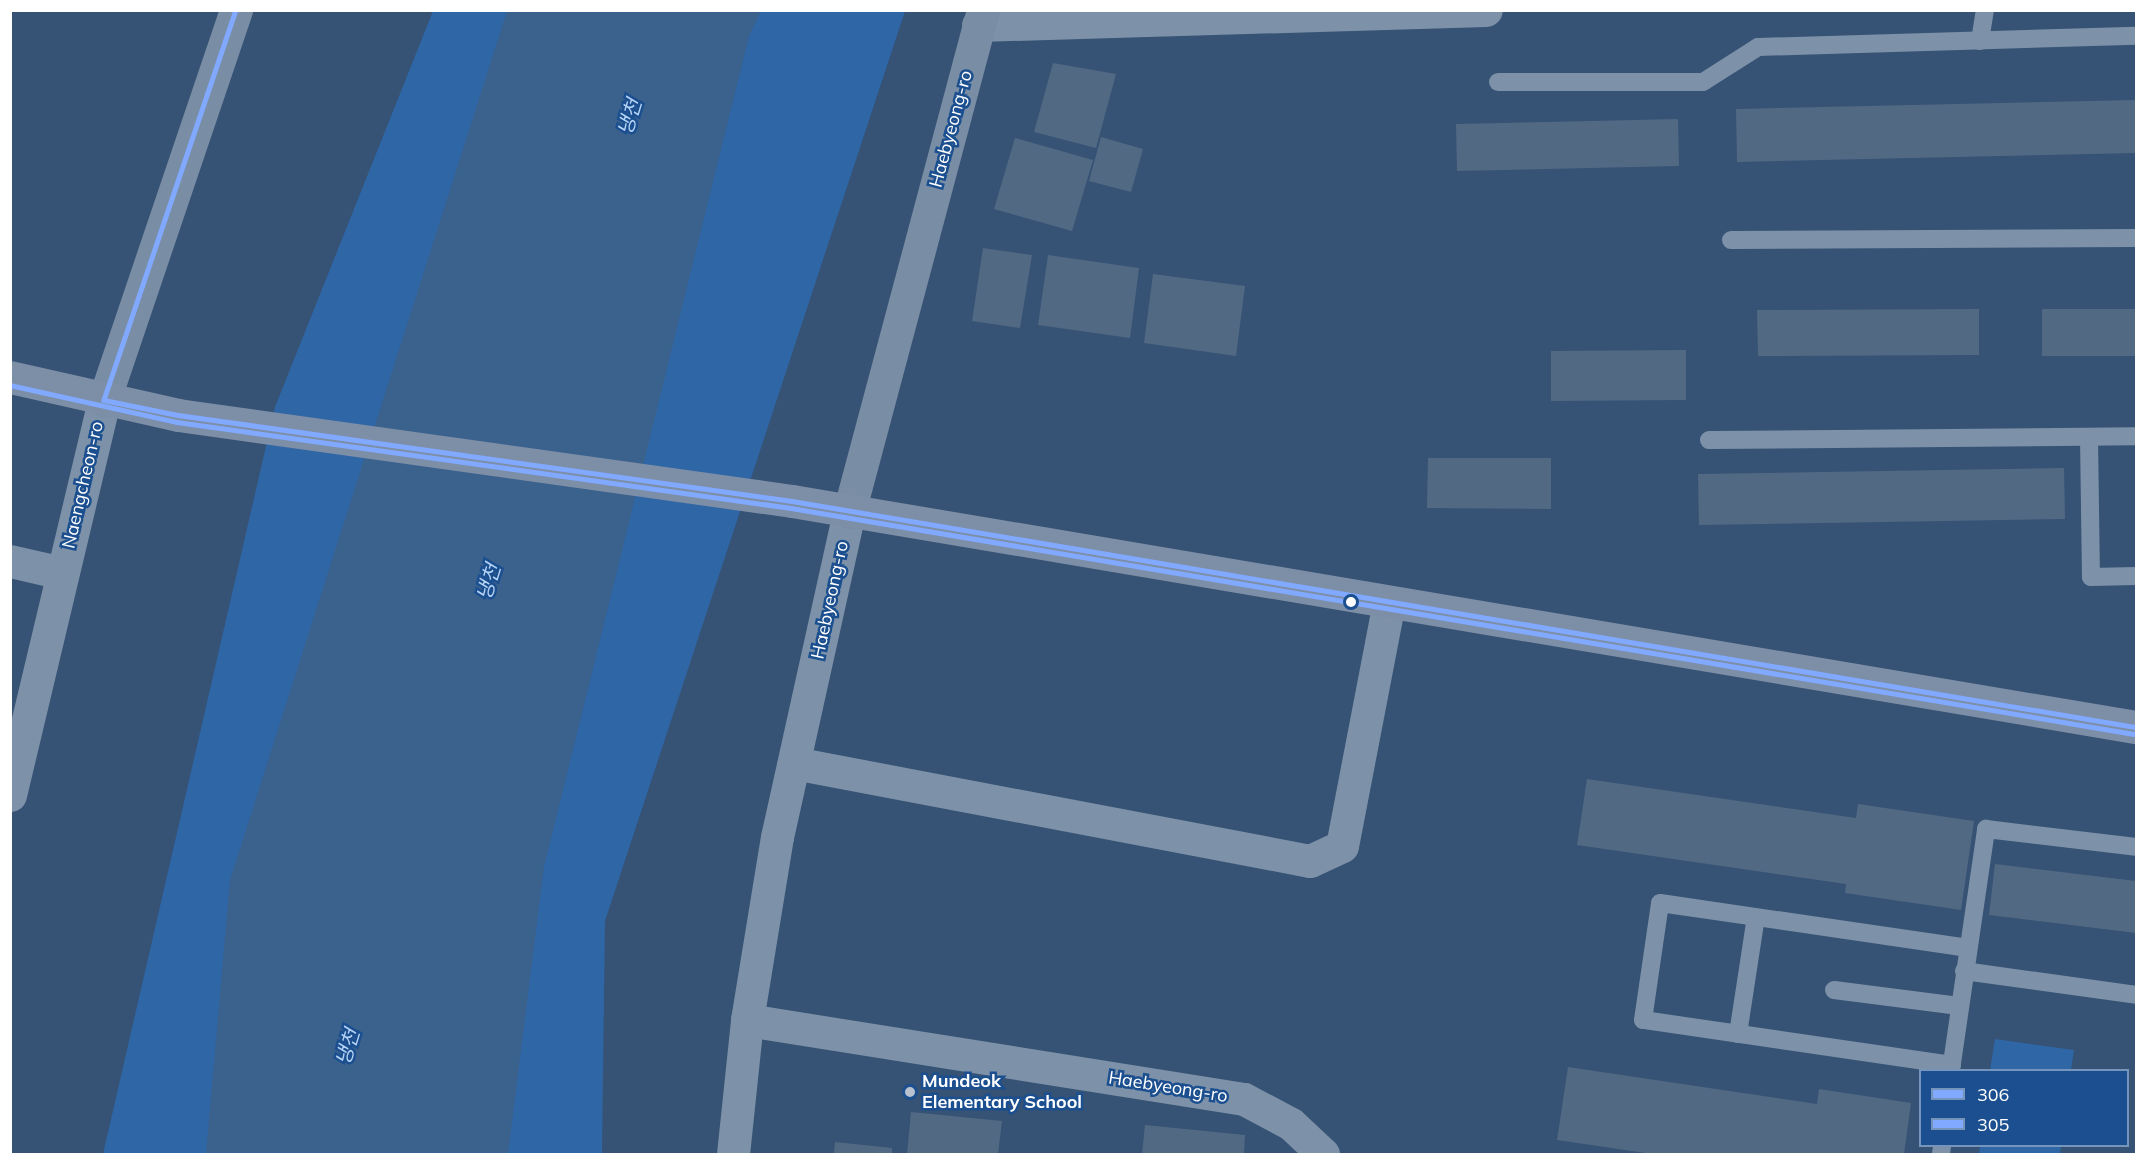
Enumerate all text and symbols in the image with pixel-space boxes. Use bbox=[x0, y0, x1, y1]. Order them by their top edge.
street label: Haebyeong-ro bbox=[925, 68, 977, 190]
water label: 냉천 bbox=[612, 96, 646, 138]
street label: Naengcheon-ro bbox=[58, 419, 108, 551]
street label: Haebyeong-ro bbox=[807, 539, 853, 661]
water label: 냉천 bbox=[471, 561, 505, 603]
unlabelled marker bbox=[1345, 596, 1357, 608]
water label: 냉천 bbox=[330, 1026, 364, 1068]
street label: Haebyeong-ro bbox=[1107, 1067, 1229, 1107]
legend bbox=[1919, 1069, 2129, 1147]
place label: Mundeok Elementary School bbox=[922, 1071, 1082, 1114]
text: 306 bbox=[1977, 1083, 2009, 1106]
marker: Mundeok Elementary School bbox=[903, 1085, 917, 1099]
text: 305 bbox=[1977, 1113, 2009, 1136]

